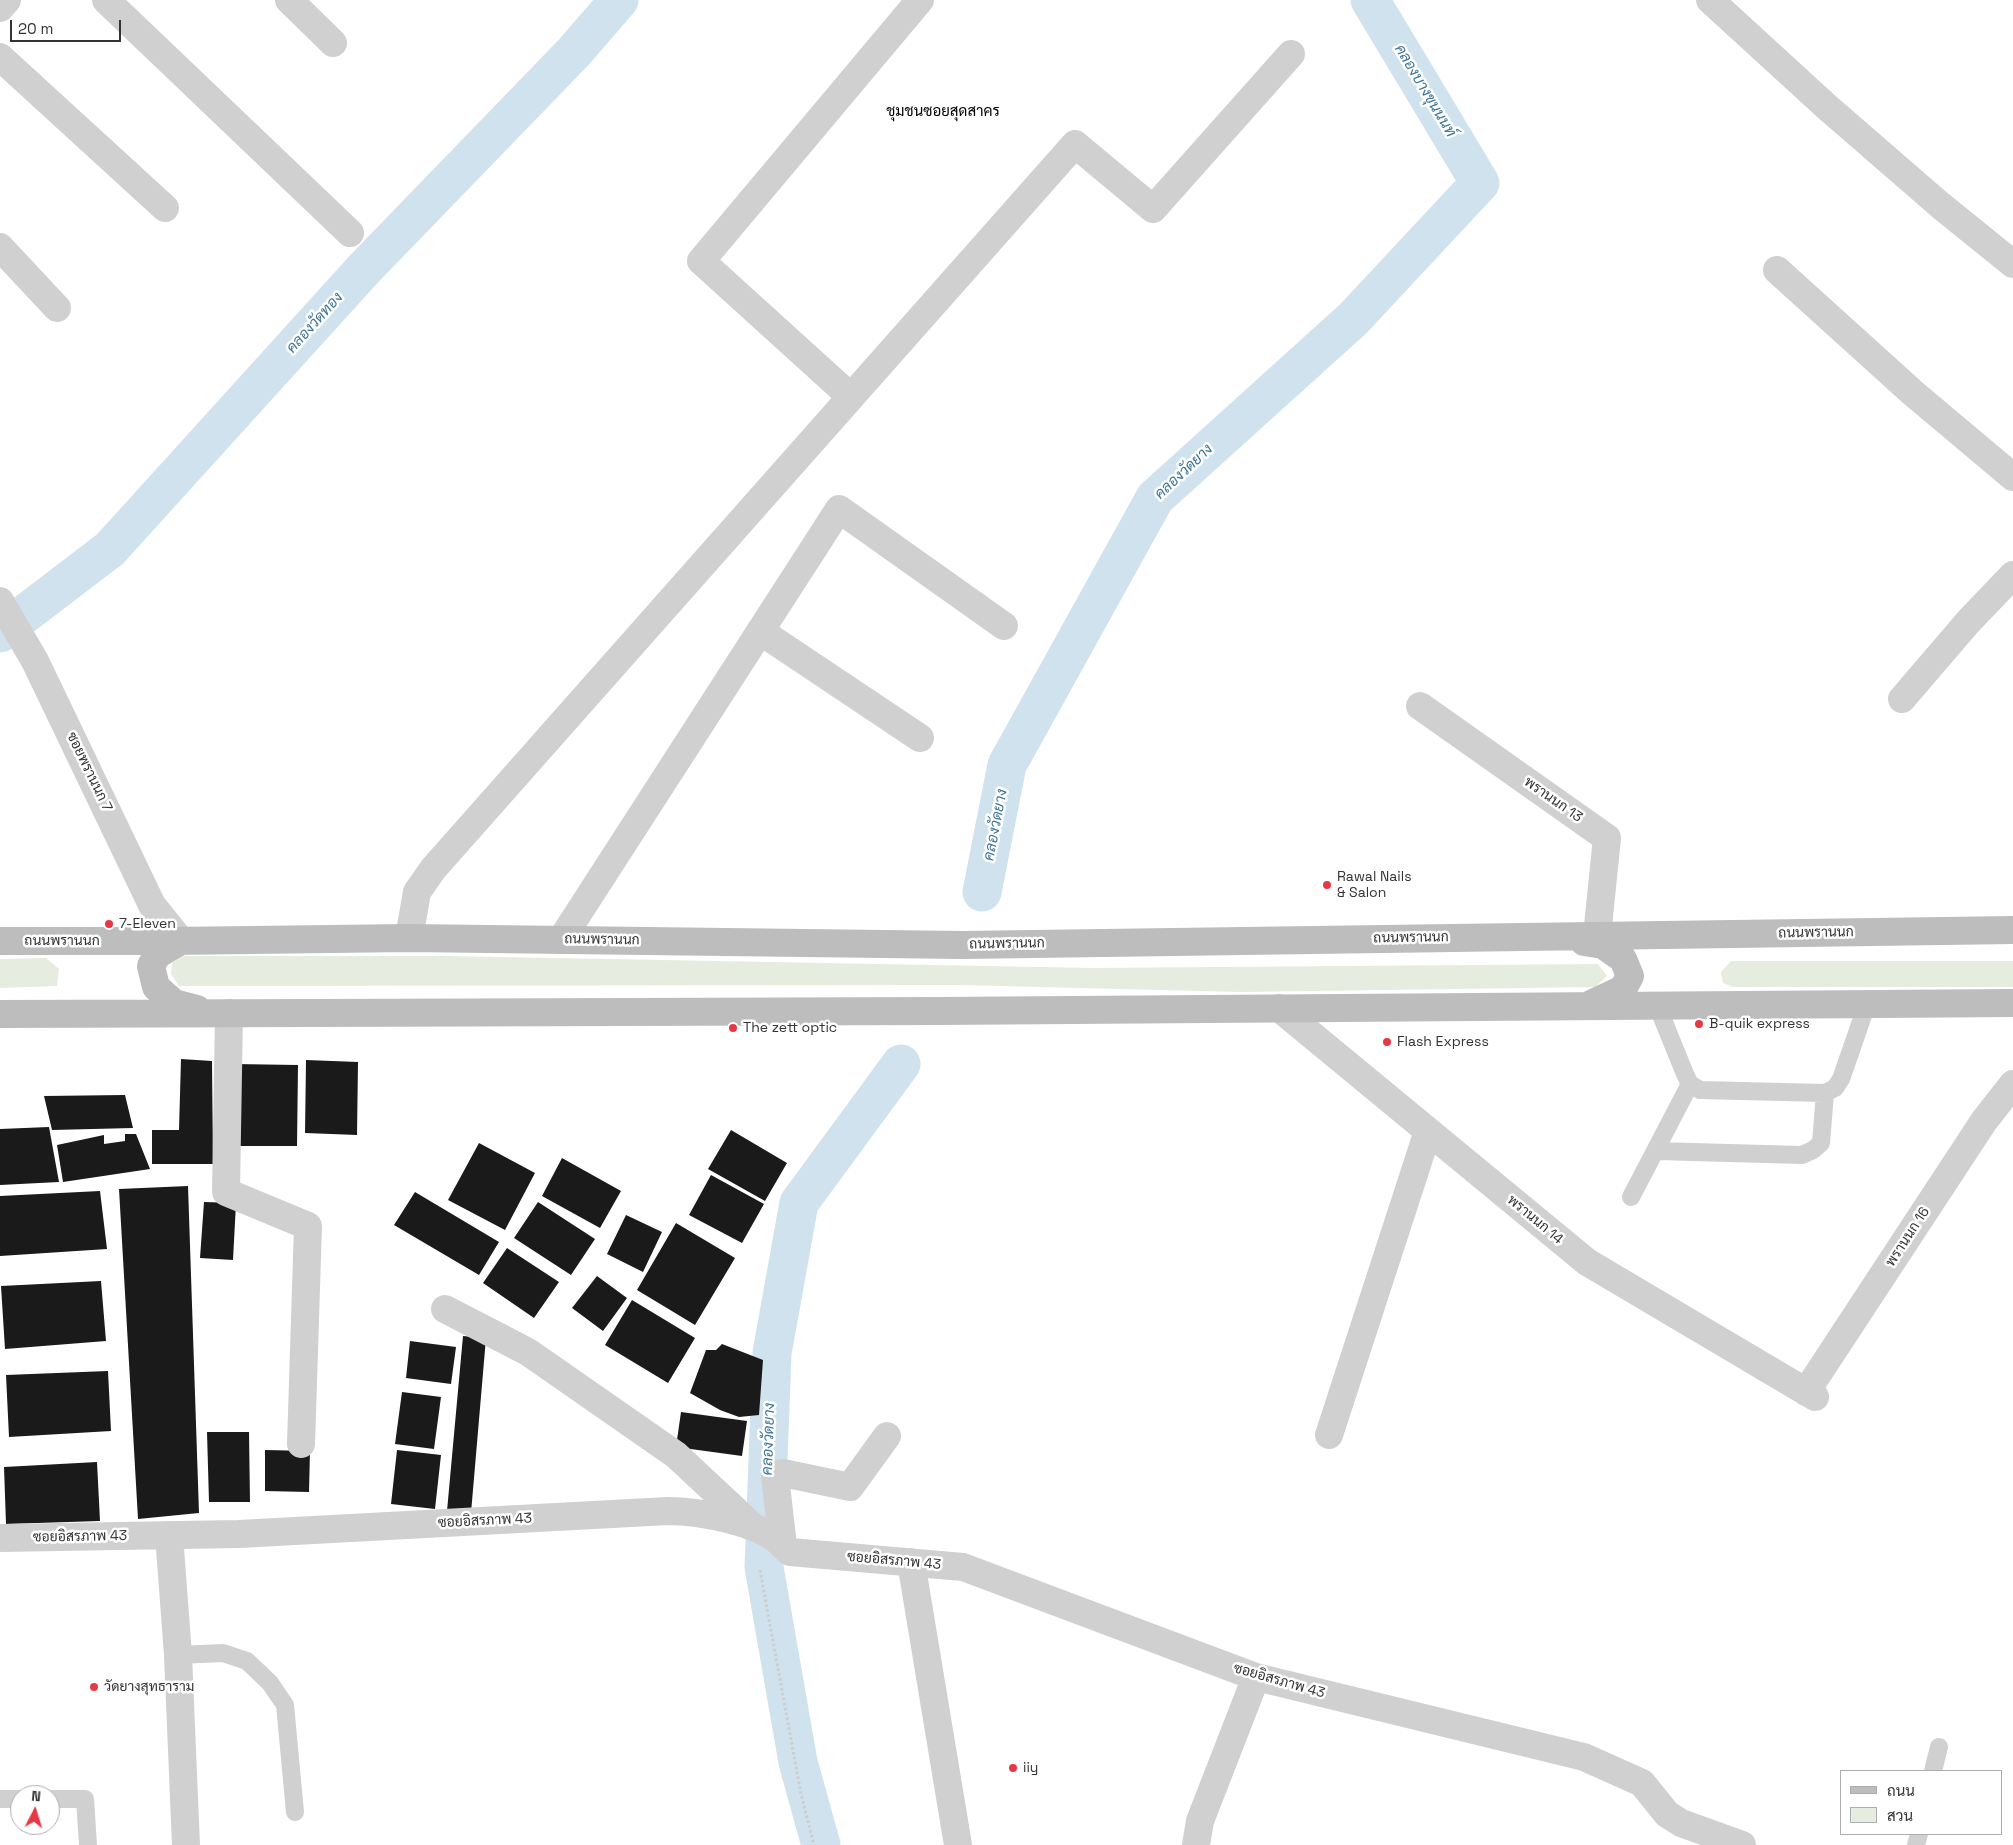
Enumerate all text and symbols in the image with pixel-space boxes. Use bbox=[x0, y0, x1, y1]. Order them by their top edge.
scale bar bbox=[12, 10, 124, 42]
text: 20 m bbox=[18, 19, 53, 38]
water label: คลองบางขุนนนท์ bbox=[1390, 42, 1460, 140]
district label: ชุมชนซอยสุดสาคร bbox=[886, 103, 1000, 121]
water label: คลองวัดทอง bbox=[283, 289, 347, 357]
water label: คลองวัดยาง bbox=[1151, 441, 1217, 503]
street label: ซอยพรานนก 7 bbox=[63, 730, 115, 814]
street label: พรานนก 13 bbox=[1521, 774, 1585, 826]
water label: คลองวัดยาง bbox=[980, 788, 1012, 862]
place label: Rawal Nails & Salon bbox=[1337, 869, 1412, 902]
marker: Rawal Nails & Salon bbox=[1321, 879, 1333, 891]
place label: 7-Eleven bbox=[119, 916, 176, 932]
marker: 7-Eleven bbox=[103, 918, 115, 930]
street label: ถนนพรานนก bbox=[1778, 924, 1854, 942]
street label: ถนนพรานนก bbox=[1373, 929, 1449, 947]
street label: ถนนพรานนก bbox=[564, 931, 640, 949]
street label: ถนนพรานนก bbox=[24, 933, 100, 949]
street label: ถนนพรานนก bbox=[969, 935, 1045, 953]
place label: B-quik express bbox=[1709, 1016, 1810, 1032]
marker: B-quik express bbox=[1693, 1018, 1705, 1030]
place label: The zett optic bbox=[743, 1020, 837, 1036]
marker: The zett optic bbox=[727, 1022, 739, 1034]
place label: Flash Express bbox=[1397, 1034, 1489, 1050]
marker: Flash Express bbox=[1381, 1036, 1393, 1048]
street label: พรานนก 14 bbox=[1504, 1192, 1566, 1248]
street label: พรานนก 16 bbox=[1883, 1204, 1933, 1270]
water label: คลองวัดยาง bbox=[759, 1402, 779, 1476]
street label: ซอยอิสรภาพ 43 bbox=[437, 1510, 533, 1532]
street label: ซอยอิสรภาพ 43 bbox=[33, 1528, 127, 1546]
street label: ซอยอิสรภาพ 43 bbox=[846, 1549, 942, 1573]
street label: ซอยอิสรภาพ 43 bbox=[1231, 1660, 1327, 1702]
place label: วัดยางสุทธาราม bbox=[104, 1679, 194, 1695]
marker: วัดยางสุทธาราม bbox=[88, 1681, 100, 1693]
place label: iiy bbox=[1023, 1760, 1038, 1776]
marker: iiy bbox=[1007, 1762, 1019, 1774]
legend bbox=[1840, 1770, 2003, 1835]
text: ถนน bbox=[1887, 1781, 1915, 1800]
north arrow bbox=[10, 1785, 60, 1835]
text: N bbox=[31, 1787, 42, 1805]
text: สวน bbox=[1887, 1806, 1913, 1825]

